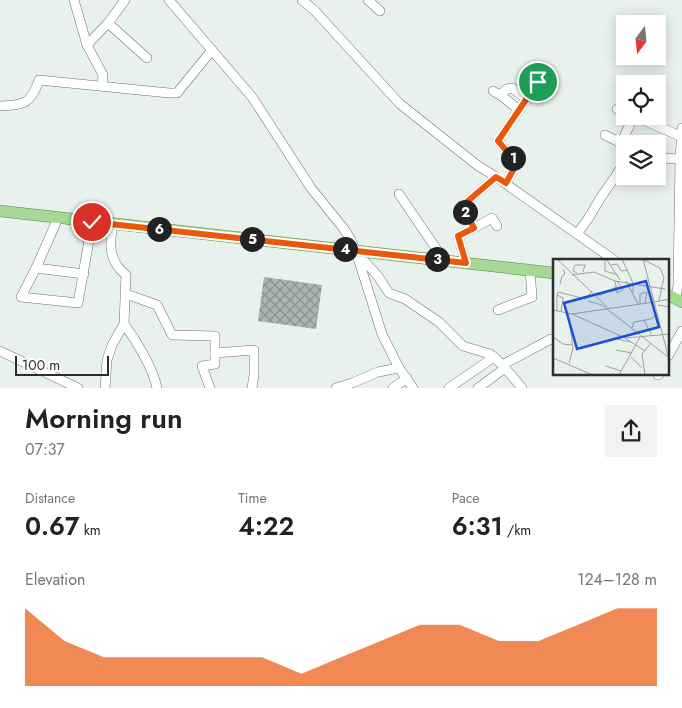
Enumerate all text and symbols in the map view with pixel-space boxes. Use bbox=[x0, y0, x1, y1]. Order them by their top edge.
north arrow bbox=[616, 15, 666, 65]
map controls bbox=[616, 15, 666, 185]
pin bbox=[517, 61, 559, 103]
icon: arrive bbox=[524, 68, 552, 96]
button: locate bbox=[616, 75, 666, 125]
button: layers bbox=[616, 135, 666, 185]
pin: 1 bbox=[500, 146, 526, 170]
text: 1 bbox=[510, 148, 517, 168]
pin: 2 bbox=[452, 200, 478, 224]
pin bbox=[71, 201, 113, 243]
text: 2 bbox=[461, 202, 470, 222]
icon: check bbox=[78, 208, 106, 236]
pin: 6 bbox=[146, 216, 172, 242]
text: 6 bbox=[155, 219, 164, 239]
pin: 5 bbox=[240, 226, 264, 252]
text: 5 bbox=[248, 229, 257, 249]
pin: 4 bbox=[332, 236, 358, 262]
text: 4 bbox=[341, 239, 350, 259]
pin: 3 bbox=[424, 246, 450, 272]
text: 3 bbox=[433, 249, 442, 269]
inset map bbox=[553, 259, 670, 376]
scale bar bbox=[15, 353, 109, 376]
text: 100 m bbox=[22, 355, 60, 375]
text: Morning run bbox=[25, 398, 183, 439]
button: share bbox=[605, 405, 657, 457]
text: 07:37 bbox=[25, 438, 65, 461]
text: Distance bbox=[25, 488, 75, 508]
text: Time bbox=[238, 488, 267, 508]
text: Pace bbox=[452, 488, 480, 508]
text: 0.67 bbox=[25, 508, 79, 544]
text: 4:22 bbox=[238, 508, 294, 544]
text: 6:31 bbox=[452, 508, 503, 544]
text: km bbox=[79, 520, 101, 540]
text: /km bbox=[503, 520, 531, 540]
text: Elevation bbox=[25, 568, 85, 591]
text: 124–128 m bbox=[577, 568, 657, 591]

